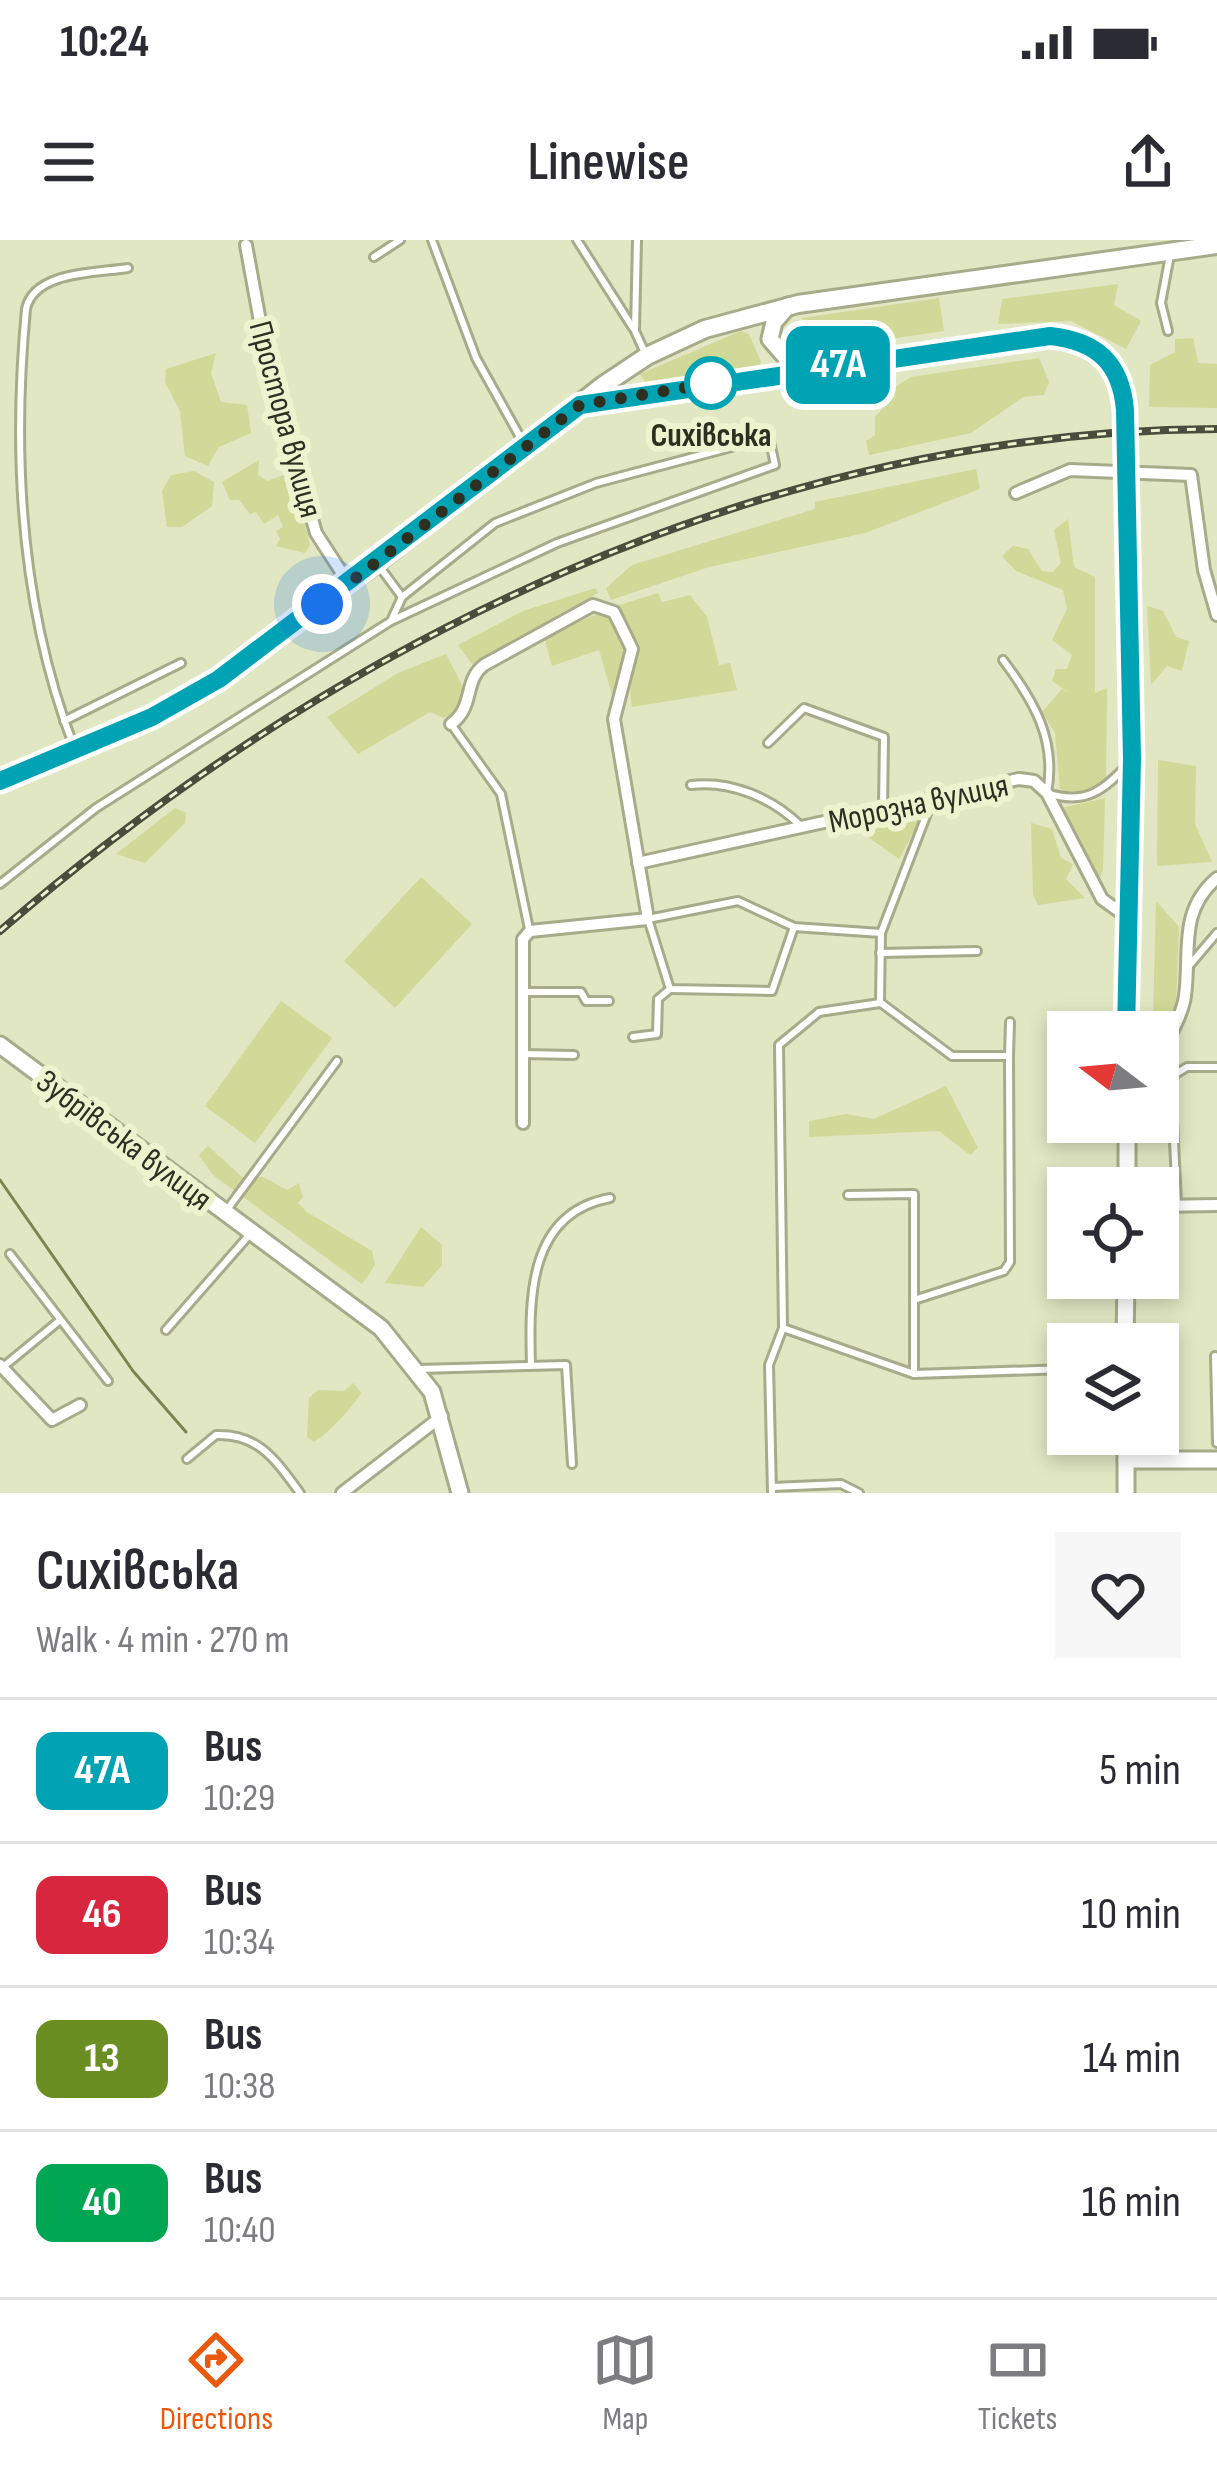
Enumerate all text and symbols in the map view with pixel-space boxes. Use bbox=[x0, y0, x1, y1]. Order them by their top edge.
text: 10:24 bbox=[60, 15, 149, 70]
icon: menu bbox=[36, 129, 102, 195]
icon: share bbox=[1115, 129, 1181, 195]
text: Linewise bbox=[527, 130, 690, 195]
street label: Простора вулиця bbox=[240, 317, 331, 522]
line badge: 47А bbox=[769, 326, 907, 404]
text: 47А bbox=[810, 339, 866, 390]
marker: Сихівська bbox=[686, 358, 736, 408]
place label: Сихівська bbox=[650, 416, 772, 456]
your location bbox=[292, 574, 352, 634]
street label: Морозна вулиця bbox=[825, 765, 1012, 843]
north arrow bbox=[1047, 1011, 1179, 1143]
map controls bbox=[1047, 1011, 1179, 1455]
street label: Зубрівська вулиця bbox=[28, 1062, 219, 1220]
button: locate bbox=[1047, 1167, 1179, 1299]
button: layers bbox=[1047, 1323, 1179, 1455]
button: heart bbox=[1055, 1532, 1181, 1658]
text: Сихівська bbox=[36, 1538, 240, 1606]
text: Walk · 4 min · 270 m bbox=[36, 1617, 290, 1664]
text: Bus bbox=[204, 1720, 262, 1775]
text: 5 min bbox=[1099, 1743, 1181, 1798]
text: 47А bbox=[74, 1745, 130, 1796]
text: 10:29 bbox=[204, 1775, 275, 1822]
text: Bus bbox=[204, 1864, 262, 1919]
text: 10 min bbox=[1082, 1887, 1181, 1942]
text: 46 bbox=[82, 1889, 122, 1940]
text: 10:34 bbox=[204, 1919, 275, 1966]
text: Bus bbox=[204, 2008, 262, 2063]
text: 14 min bbox=[1083, 2031, 1181, 2086]
text: 13 bbox=[84, 2033, 120, 2084]
text: 10:38 bbox=[204, 2063, 275, 2110]
text: Bus bbox=[204, 2152, 262, 2207]
text: 16 min bbox=[1082, 2175, 1181, 2230]
text: 40 bbox=[82, 2177, 122, 2228]
text: 10:40 bbox=[204, 2207, 276, 2254]
tab: Directions bbox=[160, 2327, 273, 2439]
tab: Map bbox=[592, 2327, 658, 2439]
tab: Tickets bbox=[978, 2327, 1057, 2439]

